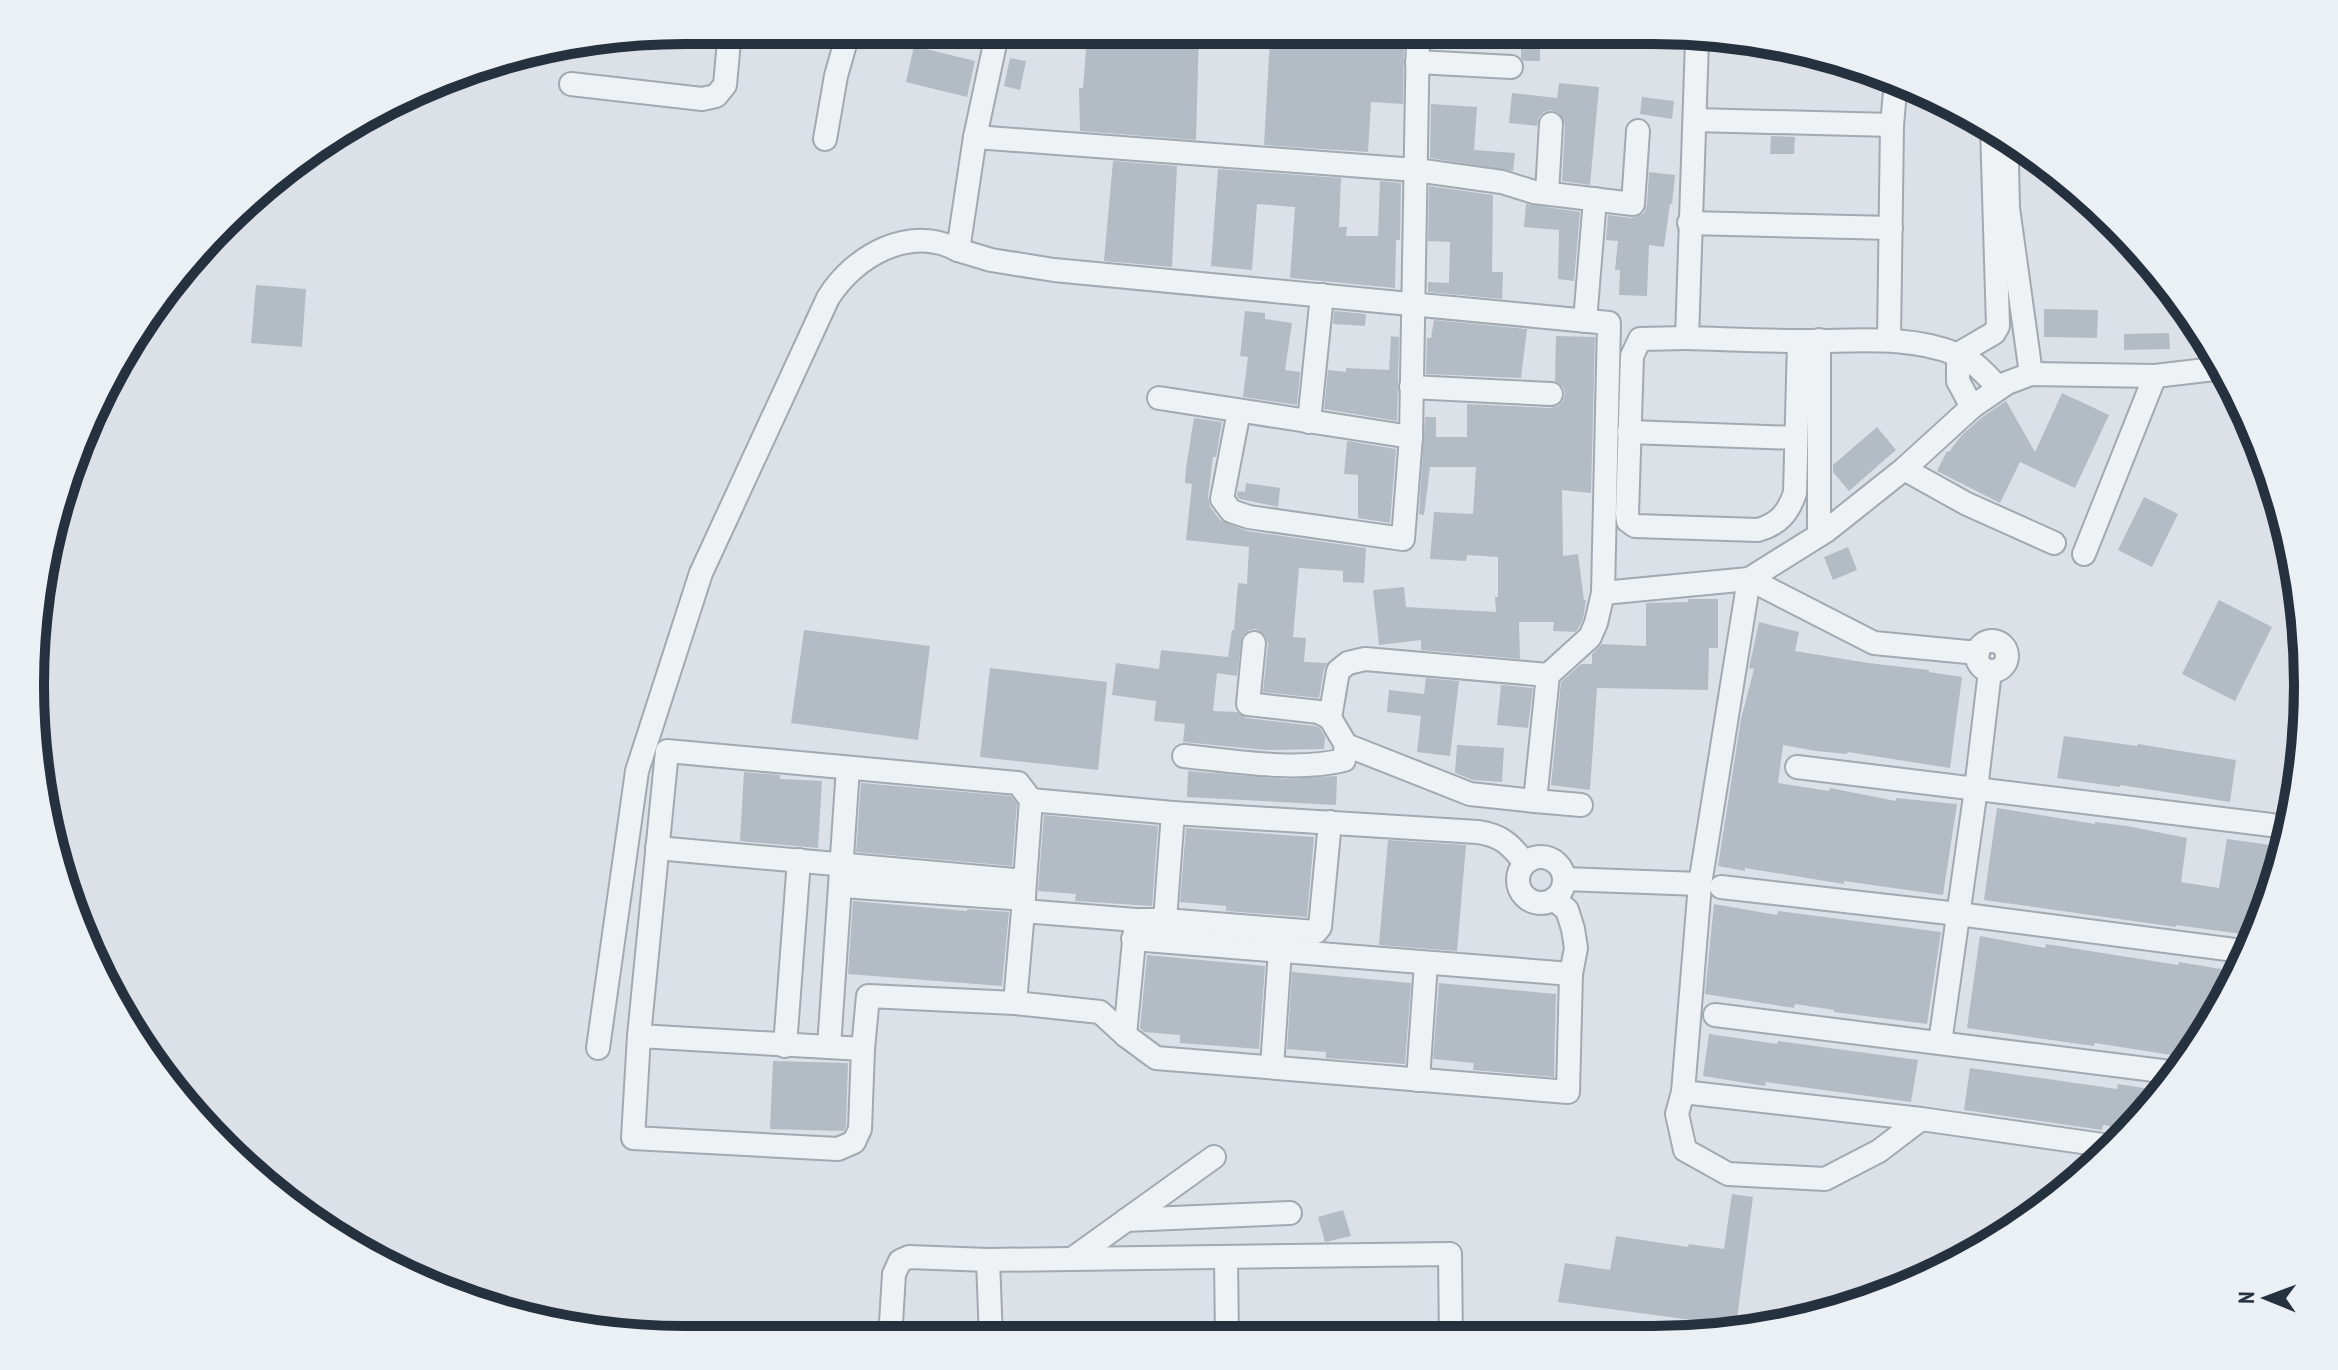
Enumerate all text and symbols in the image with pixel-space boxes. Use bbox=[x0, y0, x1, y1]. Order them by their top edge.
north arrow bbox=[2226, 1258, 2306, 1338]
text: N bbox=[2232, 1291, 2260, 1304]

